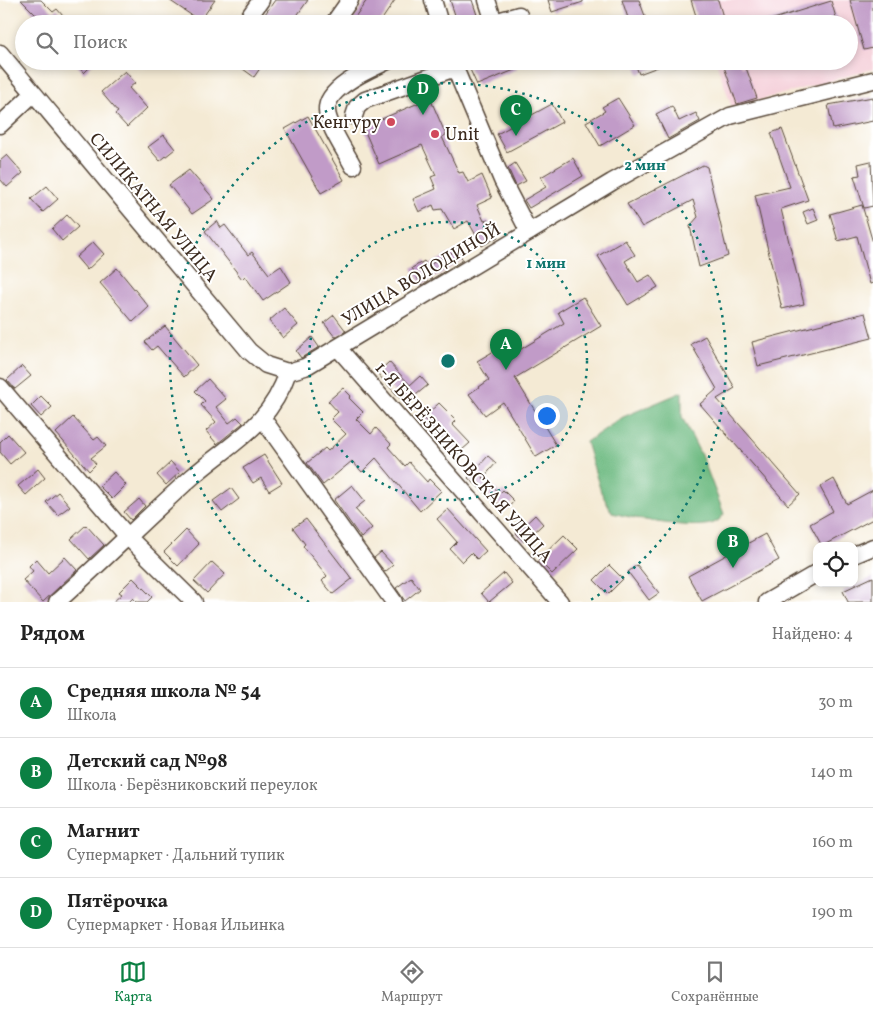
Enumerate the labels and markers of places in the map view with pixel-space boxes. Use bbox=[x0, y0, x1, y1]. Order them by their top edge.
pin: D bbox=[407, 74, 439, 115]
pin: C bbox=[500, 95, 532, 136]
place label: Кенгуру bbox=[313, 111, 381, 136]
marker: Кенгуру bbox=[385, 116, 397, 128]
place label: Unit bbox=[445, 123, 480, 148]
marker: Unit bbox=[429, 128, 441, 140]
pin: A bbox=[490, 329, 522, 370]
centre of rings bbox=[439, 352, 457, 370]
pin: B bbox=[717, 527, 749, 568]

